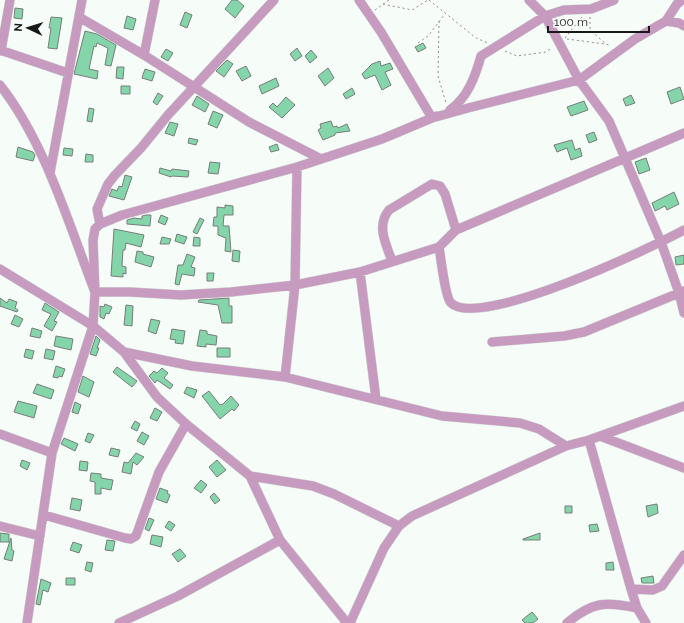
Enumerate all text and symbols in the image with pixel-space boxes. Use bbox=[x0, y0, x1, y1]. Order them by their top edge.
north arrow bbox=[8, 8, 48, 48]
scale bar bbox=[548, 8, 649, 34]
text: 100 m bbox=[554, 15, 588, 29]
text: N bbox=[12, 23, 25, 32]

